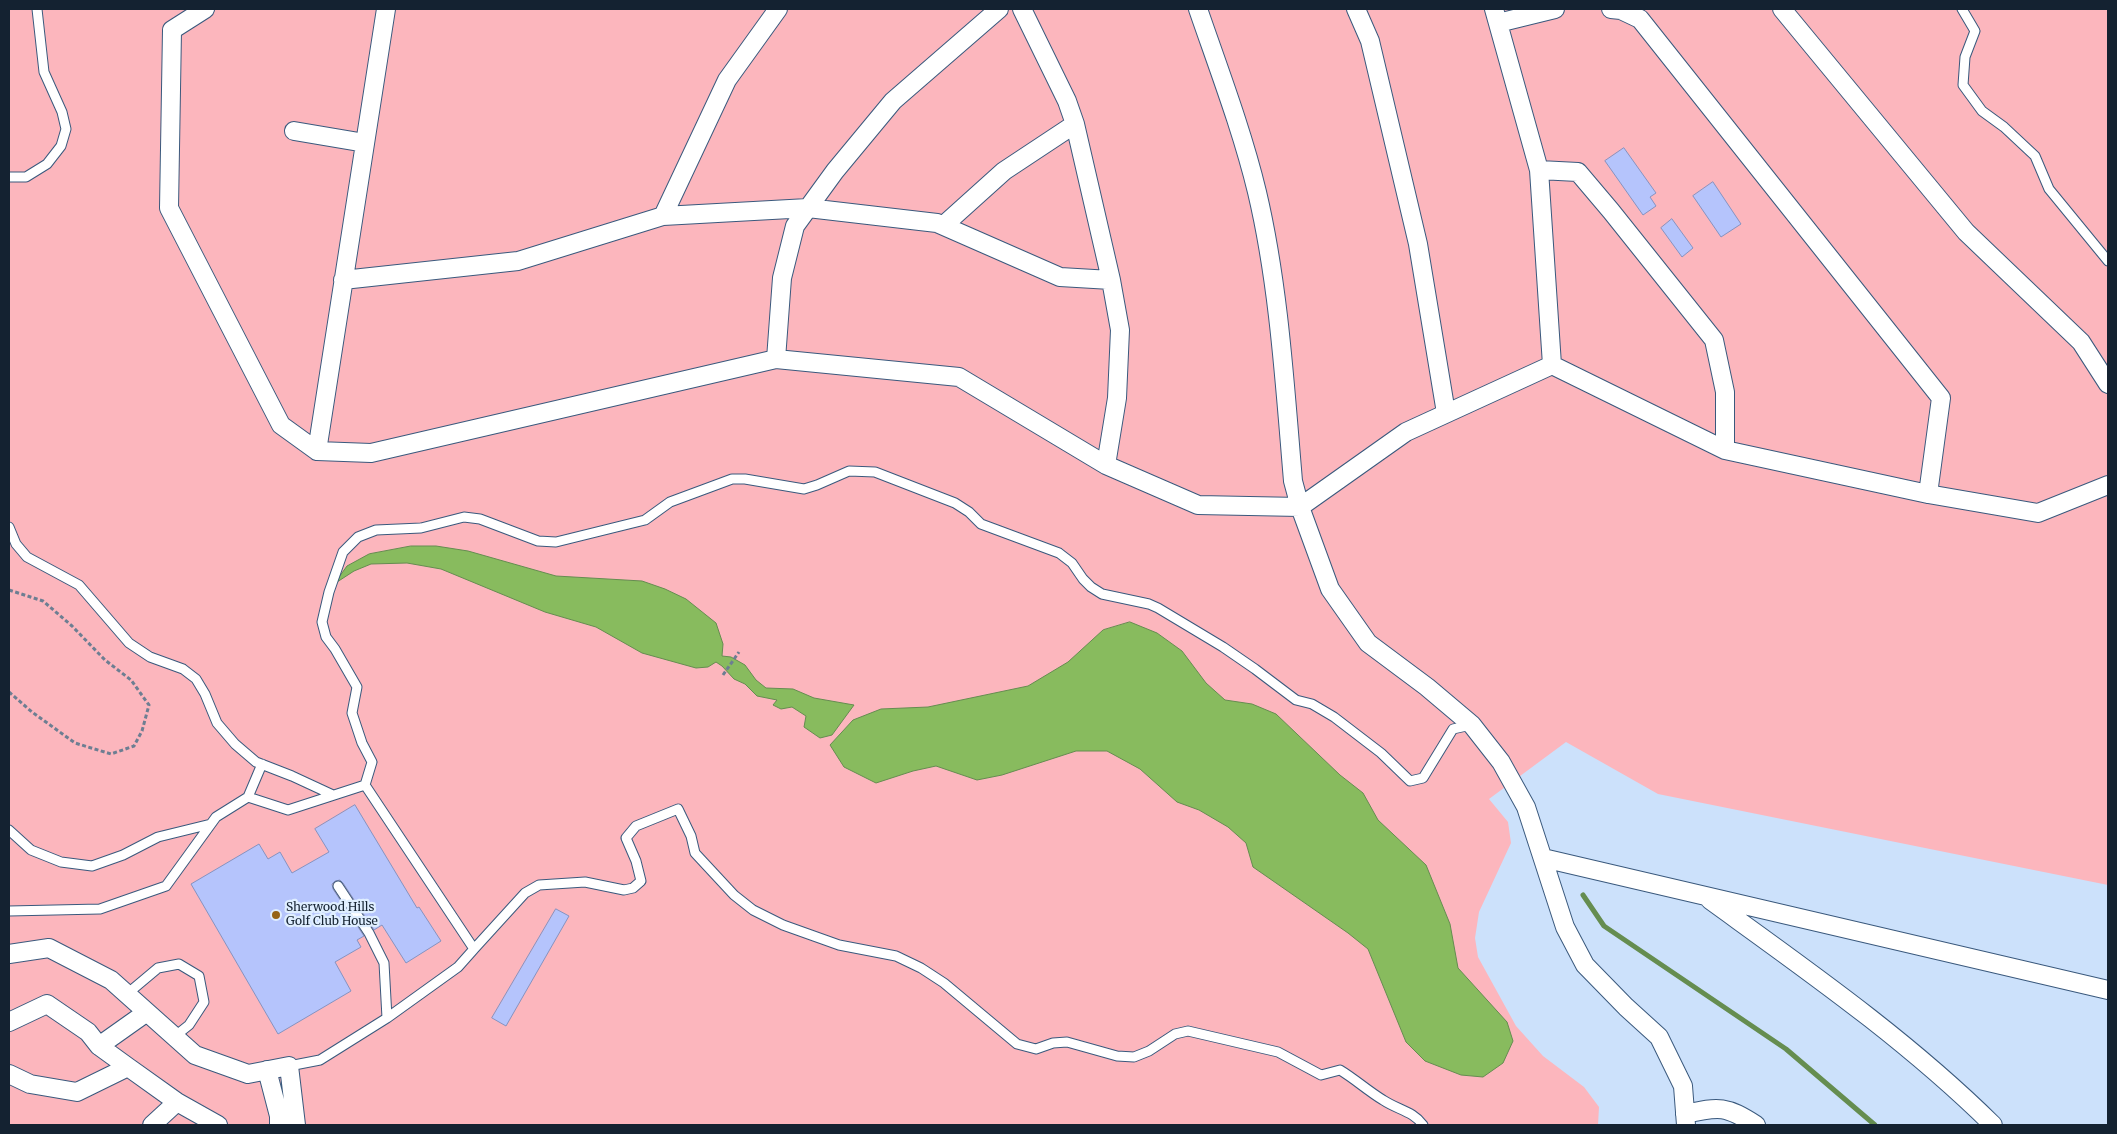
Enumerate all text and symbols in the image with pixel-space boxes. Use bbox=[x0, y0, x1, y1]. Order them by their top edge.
place label: Sherwood Hills Golf Club House bbox=[286, 901, 378, 929]
marker: Sherwood Hills Golf Club House bbox=[270, 909, 282, 921]

